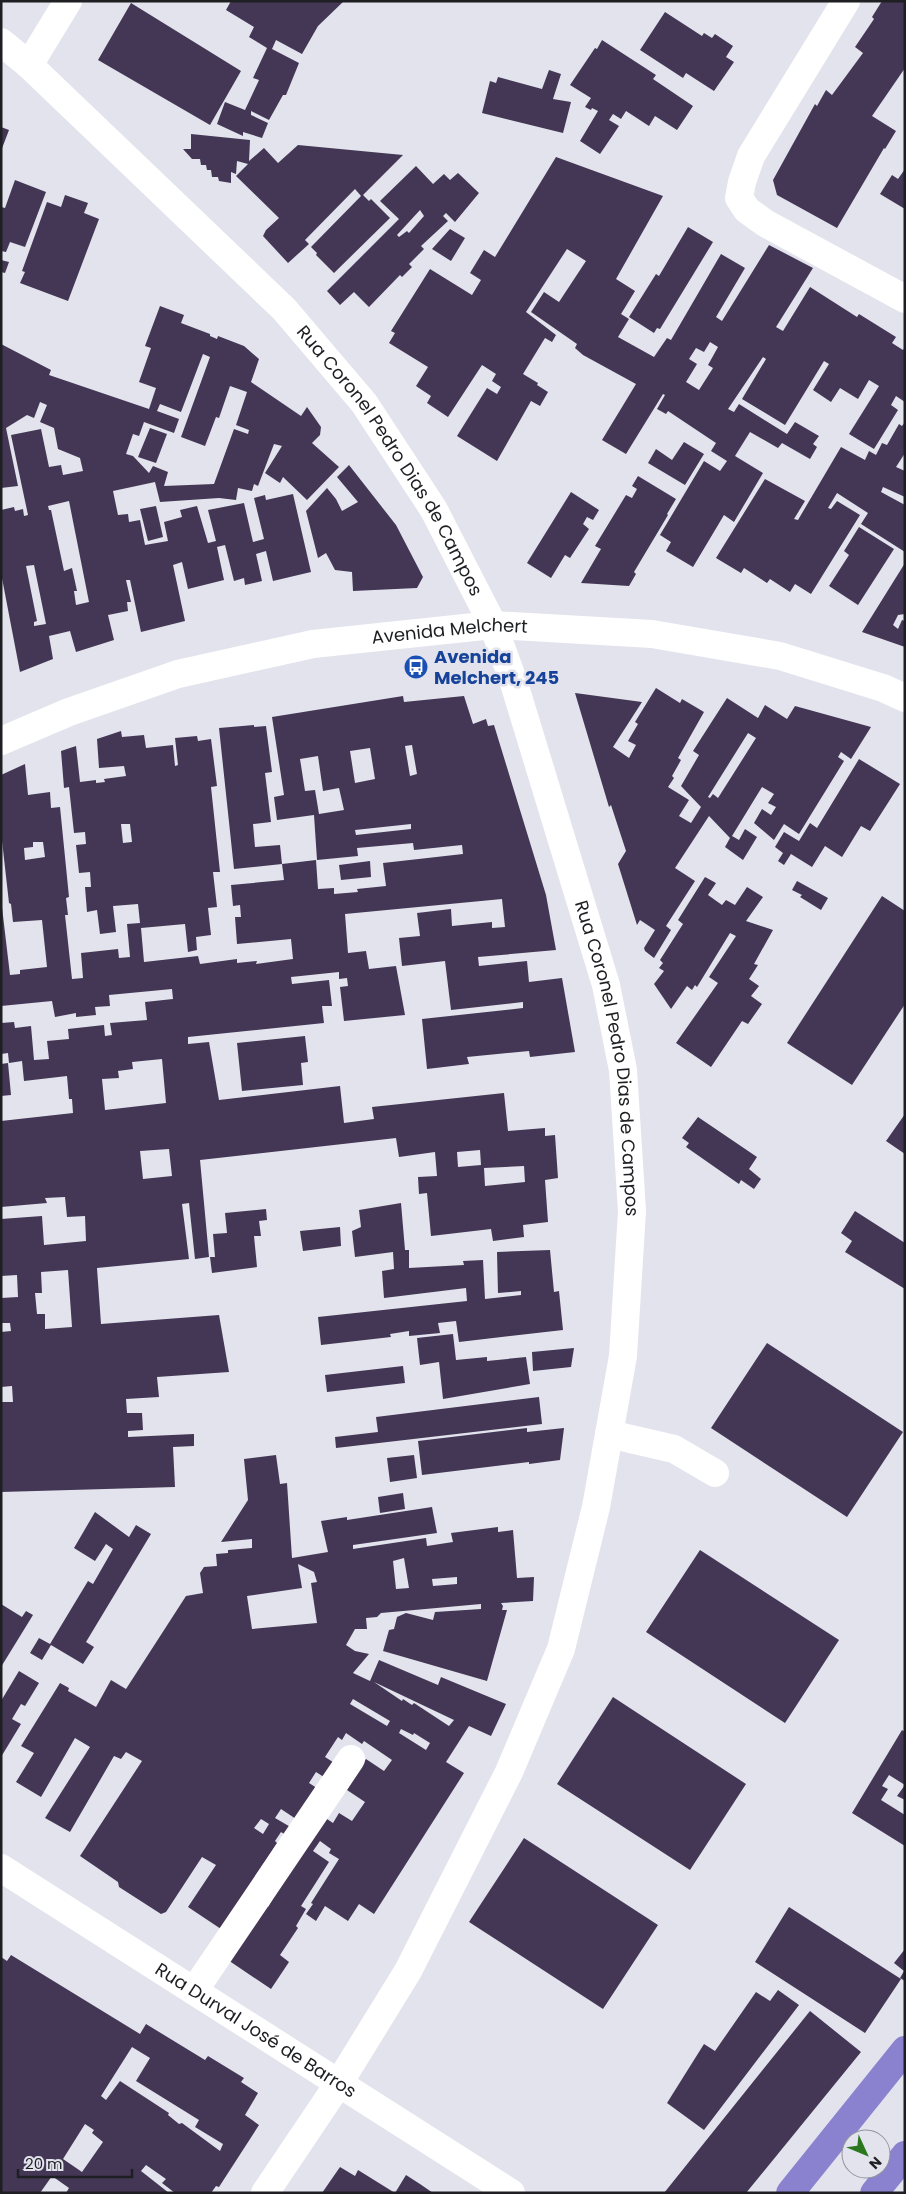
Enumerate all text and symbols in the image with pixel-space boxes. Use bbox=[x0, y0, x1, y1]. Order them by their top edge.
street label: Rua Coronel Pedro Dias de Campos bbox=[291, 320, 489, 600]
street label: Avenida Melchert bbox=[370, 612, 528, 650]
place label: Avenida Melchert, 245 bbox=[434, 644, 559, 690]
bus stop icon: Avenida Melchert, 245 bbox=[403, 654, 429, 680]
street label: Rua Coronel Pedro Dias de Campos bbox=[569, 897, 645, 1217]
street label: Rua Durval José de Barros bbox=[150, 1956, 361, 2103]
north arrow bbox=[841, 2129, 891, 2179]
scale bar bbox=[18, 2146, 131, 2178]
text: N bbox=[865, 2152, 886, 2174]
text: 20 m bbox=[25, 2153, 63, 2174]

